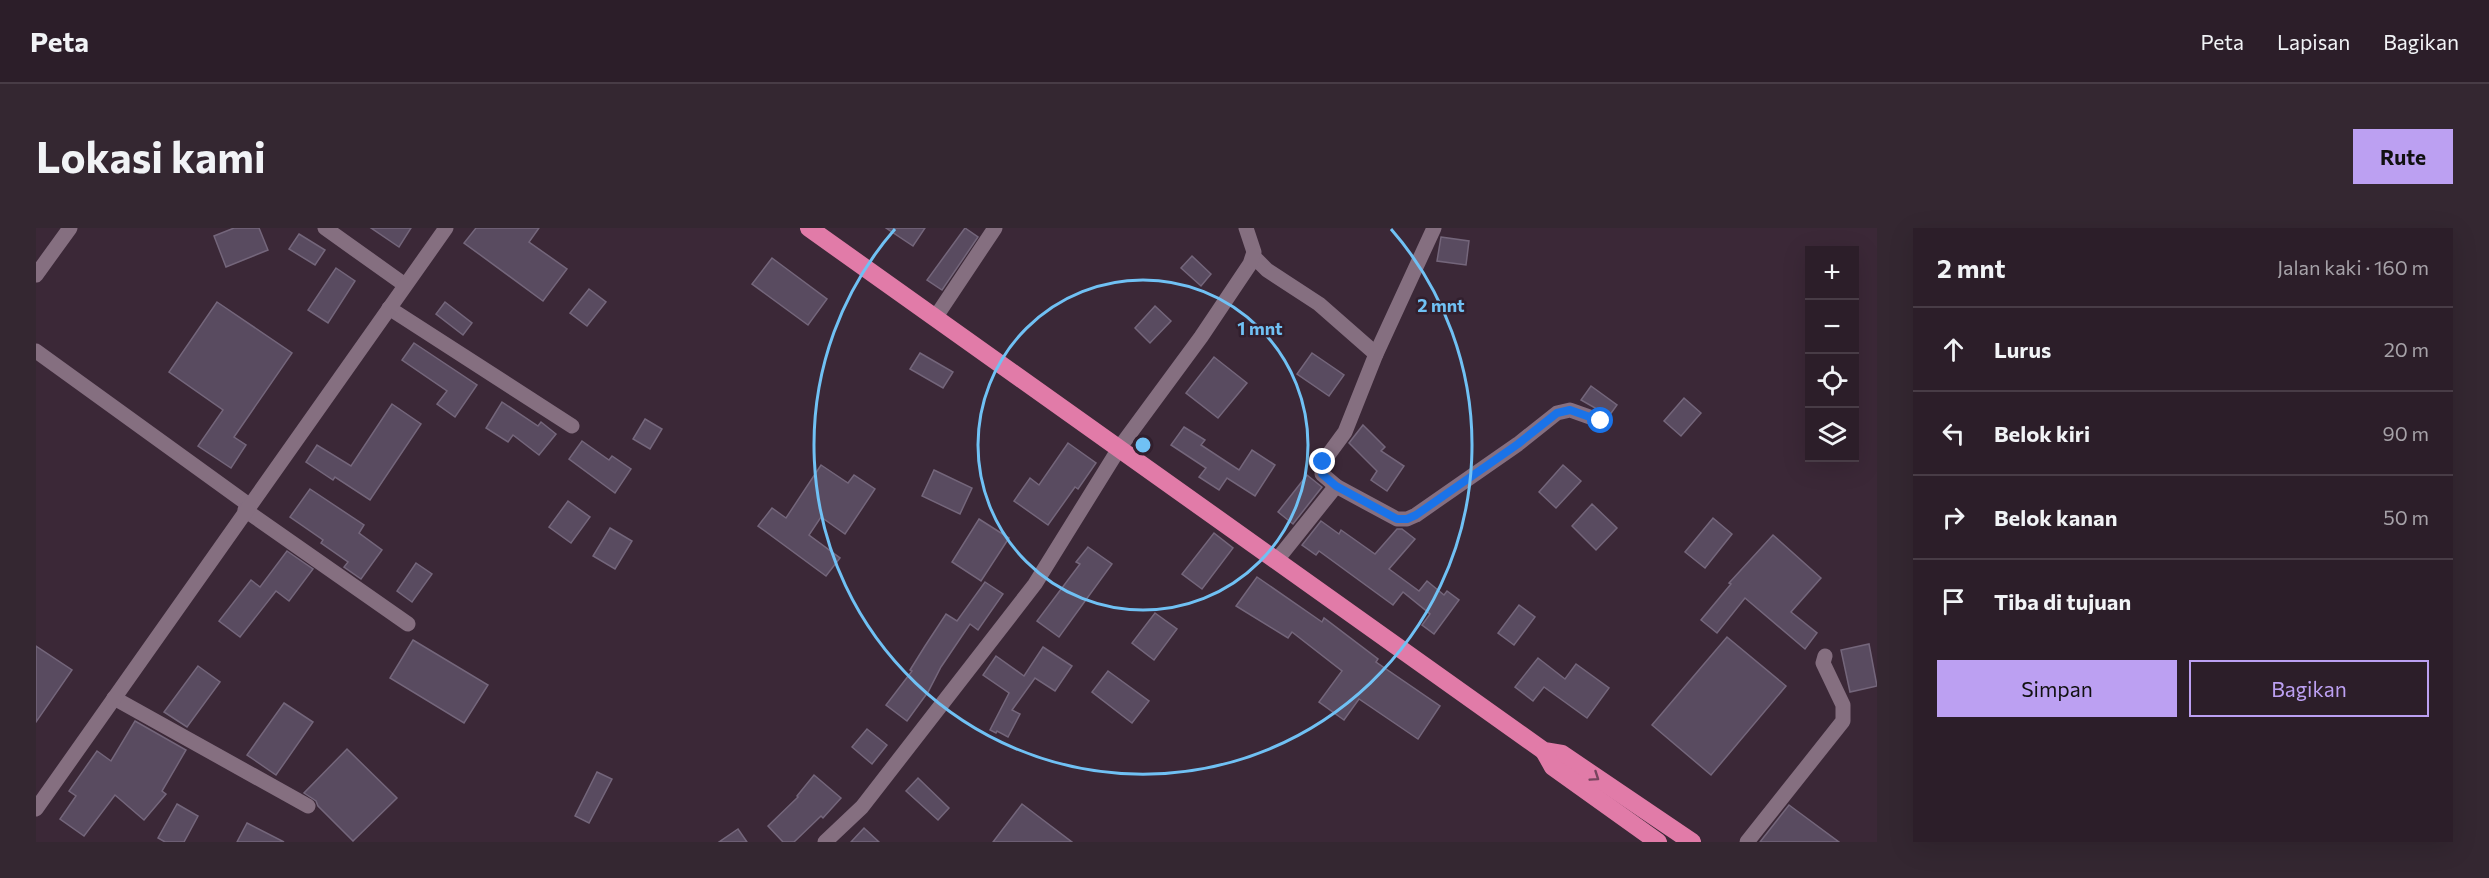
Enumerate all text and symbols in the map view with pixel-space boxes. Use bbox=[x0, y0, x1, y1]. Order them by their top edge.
text: Peta bbox=[30, 24, 89, 58]
text: Peta bbox=[2201, 29, 2244, 54]
text: Lapisan bbox=[2277, 29, 2350, 54]
text: Bagikan bbox=[2383, 29, 2459, 54]
button: Rute bbox=[2353, 129, 2453, 184]
text: Lokasi kami bbox=[36, 130, 266, 182]
map controls bbox=[1805, 246, 1859, 462]
button: + bbox=[1805, 246, 1859, 300]
text: 2 mnt bbox=[1937, 252, 2005, 283]
text: Jalan kaki · 160 m bbox=[2277, 255, 2429, 279]
text: 2 mnt bbox=[1417, 294, 1465, 316]
button: − bbox=[1805, 300, 1859, 354]
text: 1 mnt bbox=[1237, 317, 1283, 339]
icon: ahead bbox=[1937, 333, 1970, 366]
text: Lurus bbox=[1994, 336, 2051, 363]
text: 20 m bbox=[2384, 337, 2429, 361]
button: locate bbox=[1805, 354, 1859, 408]
route start bbox=[1587, 407, 1613, 433]
button: layers bbox=[1805, 408, 1859, 462]
icon: left bbox=[1937, 417, 1970, 450]
text: Belok kiri bbox=[1994, 420, 2090, 447]
text: 90 m bbox=[2383, 421, 2429, 445]
centre of rings bbox=[1133, 435, 1153, 455]
route end bbox=[1309, 448, 1335, 474]
icon: right bbox=[1937, 501, 1970, 534]
text: Belok kanan bbox=[1994, 504, 2117, 531]
text: 50 m bbox=[2383, 505, 2429, 529]
icon: arrive bbox=[1937, 585, 1970, 618]
text: Tiba di tujuan bbox=[1994, 588, 2131, 615]
button: Simpan bbox=[1937, 660, 2177, 717]
button: Bagikan bbox=[2189, 660, 2429, 717]
one-way arrow bbox=[1589, 770, 1600, 781]

